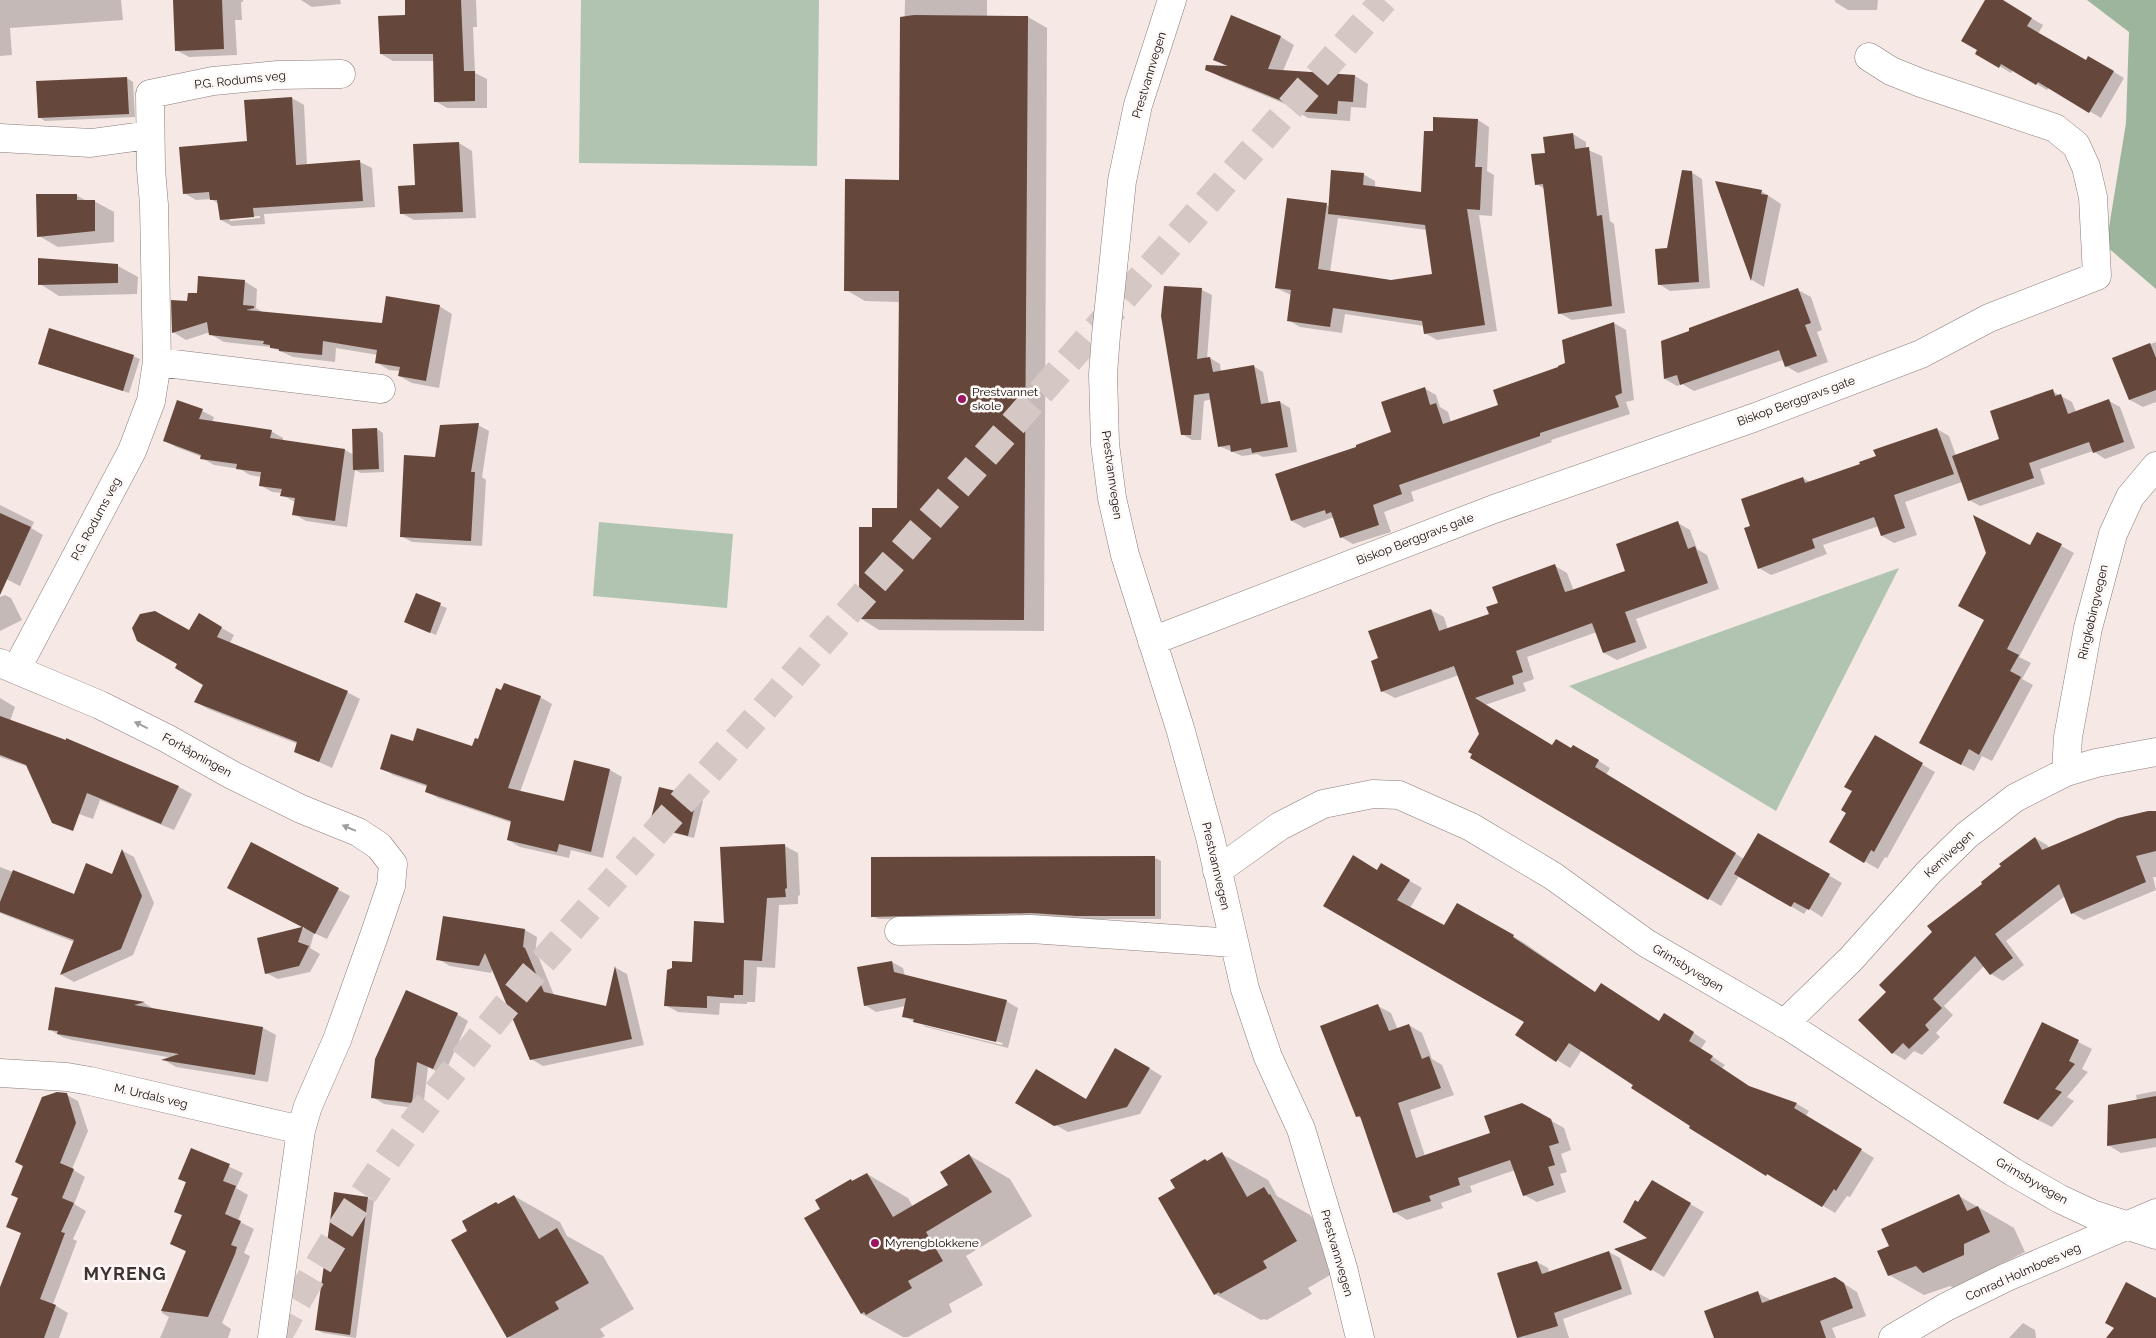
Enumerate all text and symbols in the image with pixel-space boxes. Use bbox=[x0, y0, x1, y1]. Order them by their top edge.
street label: Prestvannvegen bbox=[1129, 30, 1169, 120]
street label: P.G. Rodums veg bbox=[194, 68, 286, 92]
street label: Biskop Berggravs gate bbox=[1735, 373, 1857, 429]
place label: Prestvannet skole bbox=[972, 385, 1038, 413]
marker: Prestvannet skole bbox=[956, 393, 968, 405]
street label: Prestvannvegen bbox=[1099, 430, 1125, 520]
street label: P.G. Rodums veg bbox=[68, 475, 124, 563]
street label: Biskop Berggravs gate bbox=[1354, 510, 1476, 568]
street label: Ringkøbingvegen bbox=[2075, 563, 2111, 661]
one-way arrow bbox=[133, 721, 148, 729]
street label: Forhåpningen bbox=[160, 730, 234, 780]
street label: Prestvannvegen bbox=[1199, 821, 1233, 911]
one-way arrow bbox=[342, 824, 356, 832]
street label: Kemivegen bbox=[1921, 827, 1977, 881]
street label: Grimsbyvegen bbox=[1650, 941, 1726, 995]
street label: M. Urdals veg bbox=[113, 1081, 189, 1111]
street label: Grimsbyvegen bbox=[1994, 1155, 2070, 1207]
street label: Prestvannvegen bbox=[1318, 1208, 1356, 1298]
place label: Myrengblokkene bbox=[885, 1236, 979, 1250]
marker: Myrengblokkene bbox=[869, 1237, 881, 1249]
street label: Conrad Holmboes veg bbox=[1963, 1240, 2083, 1304]
district label: MYRENG bbox=[83, 1263, 167, 1284]

